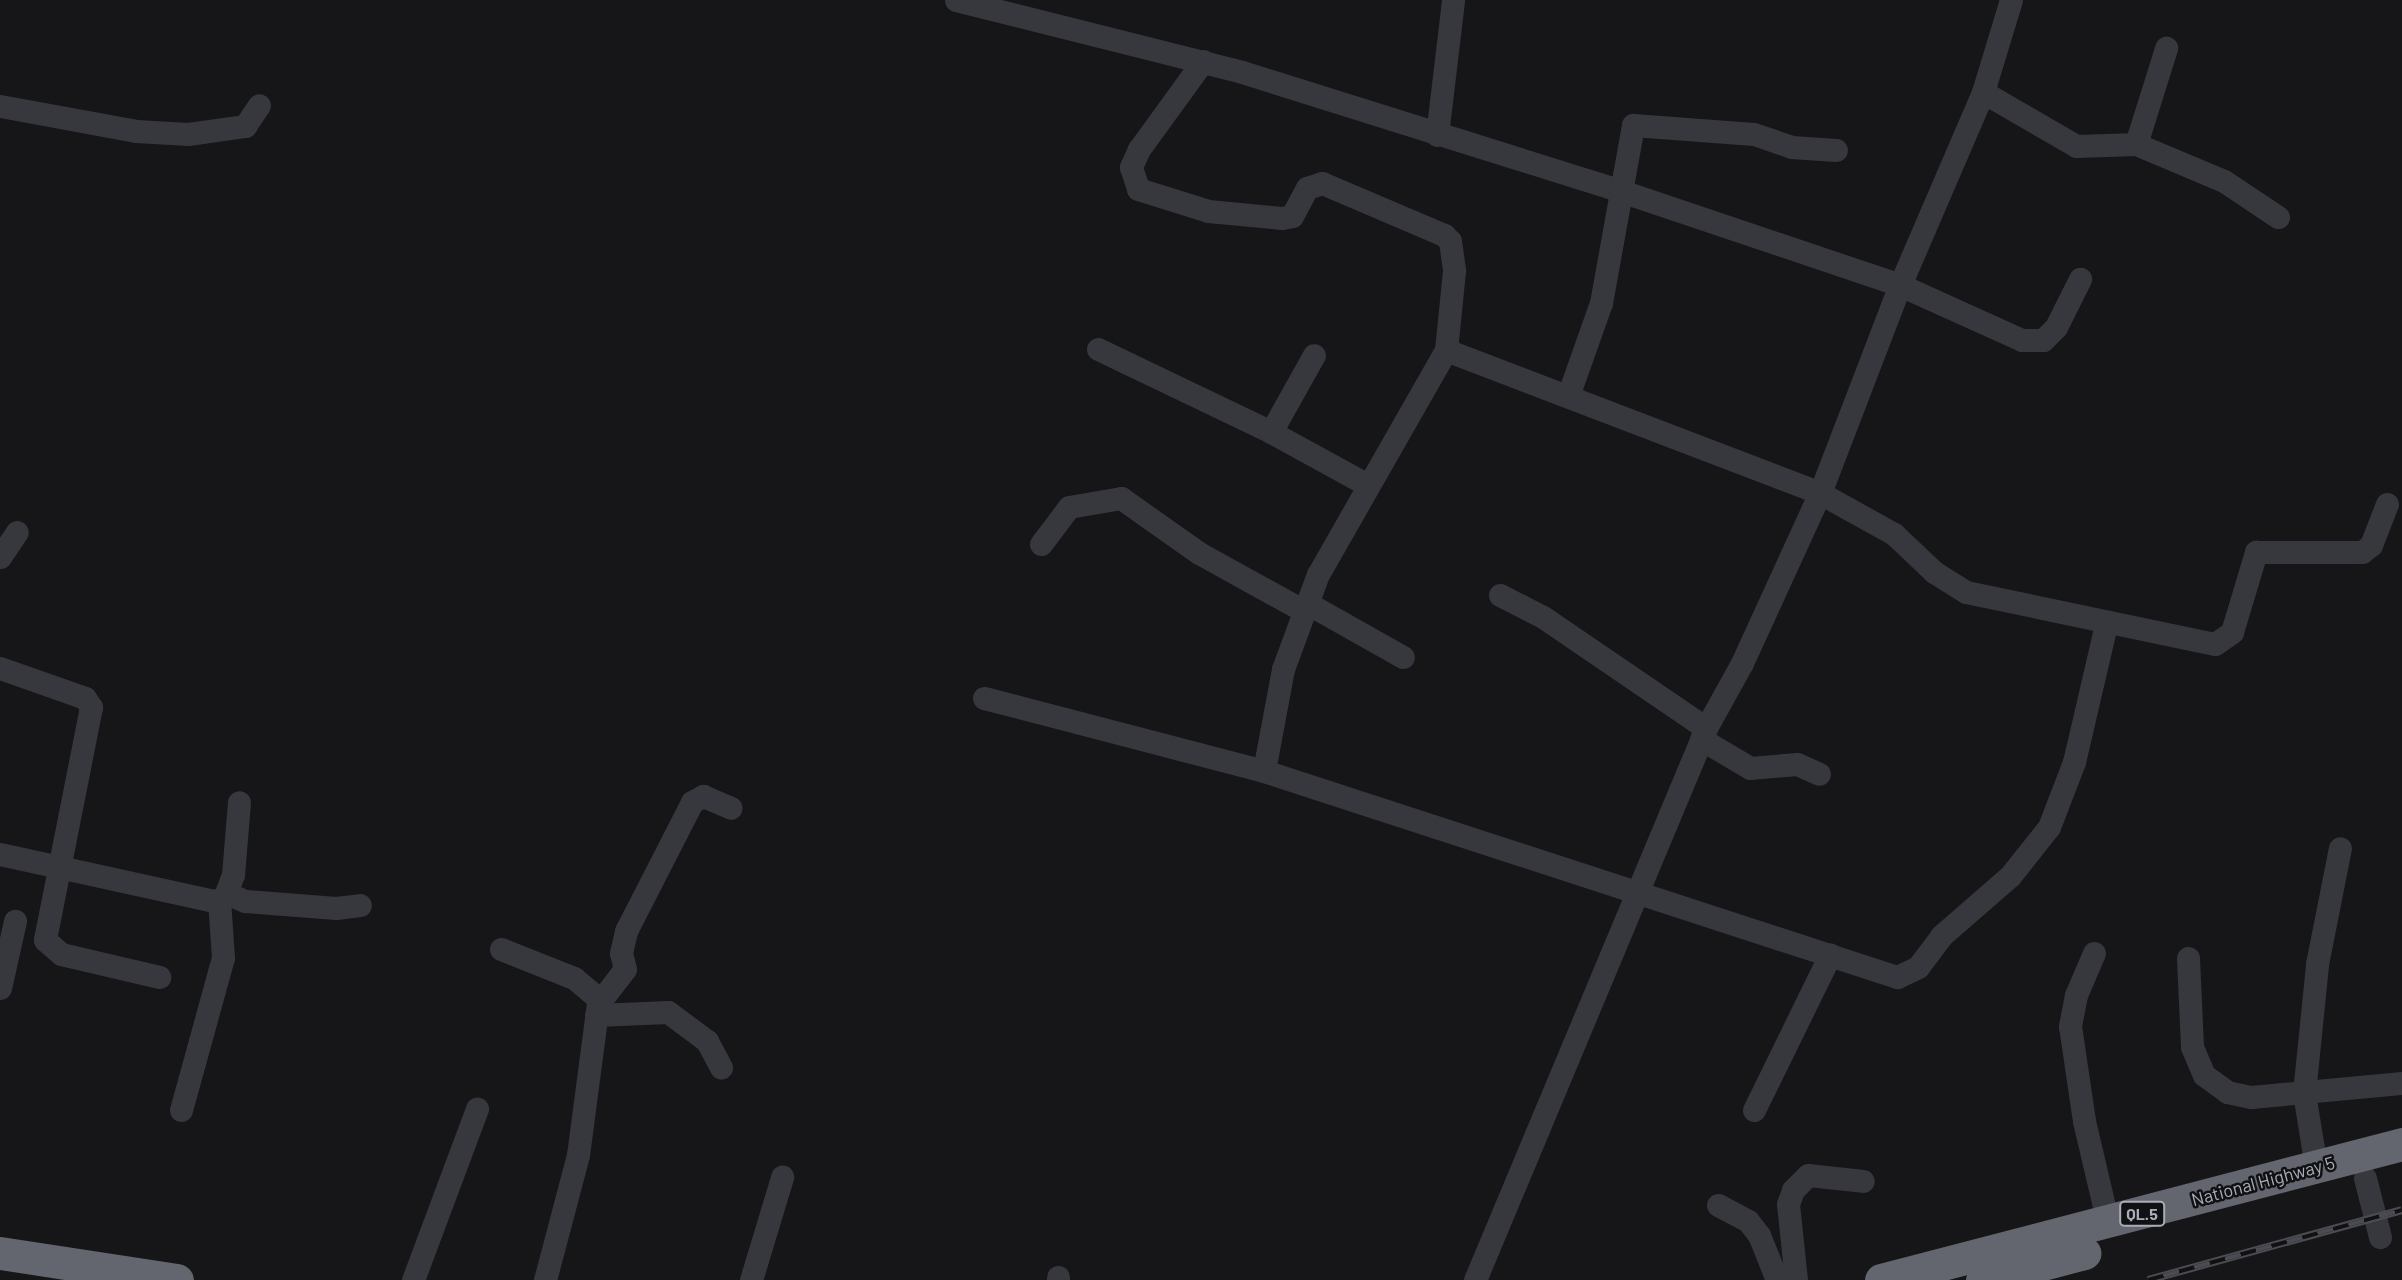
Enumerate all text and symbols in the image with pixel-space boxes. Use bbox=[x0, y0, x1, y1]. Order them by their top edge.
street label: National Highway 5 bbox=[2189, 1151, 2337, 1211]
road number: QL.5 bbox=[2118, 1202, 2166, 1226]

